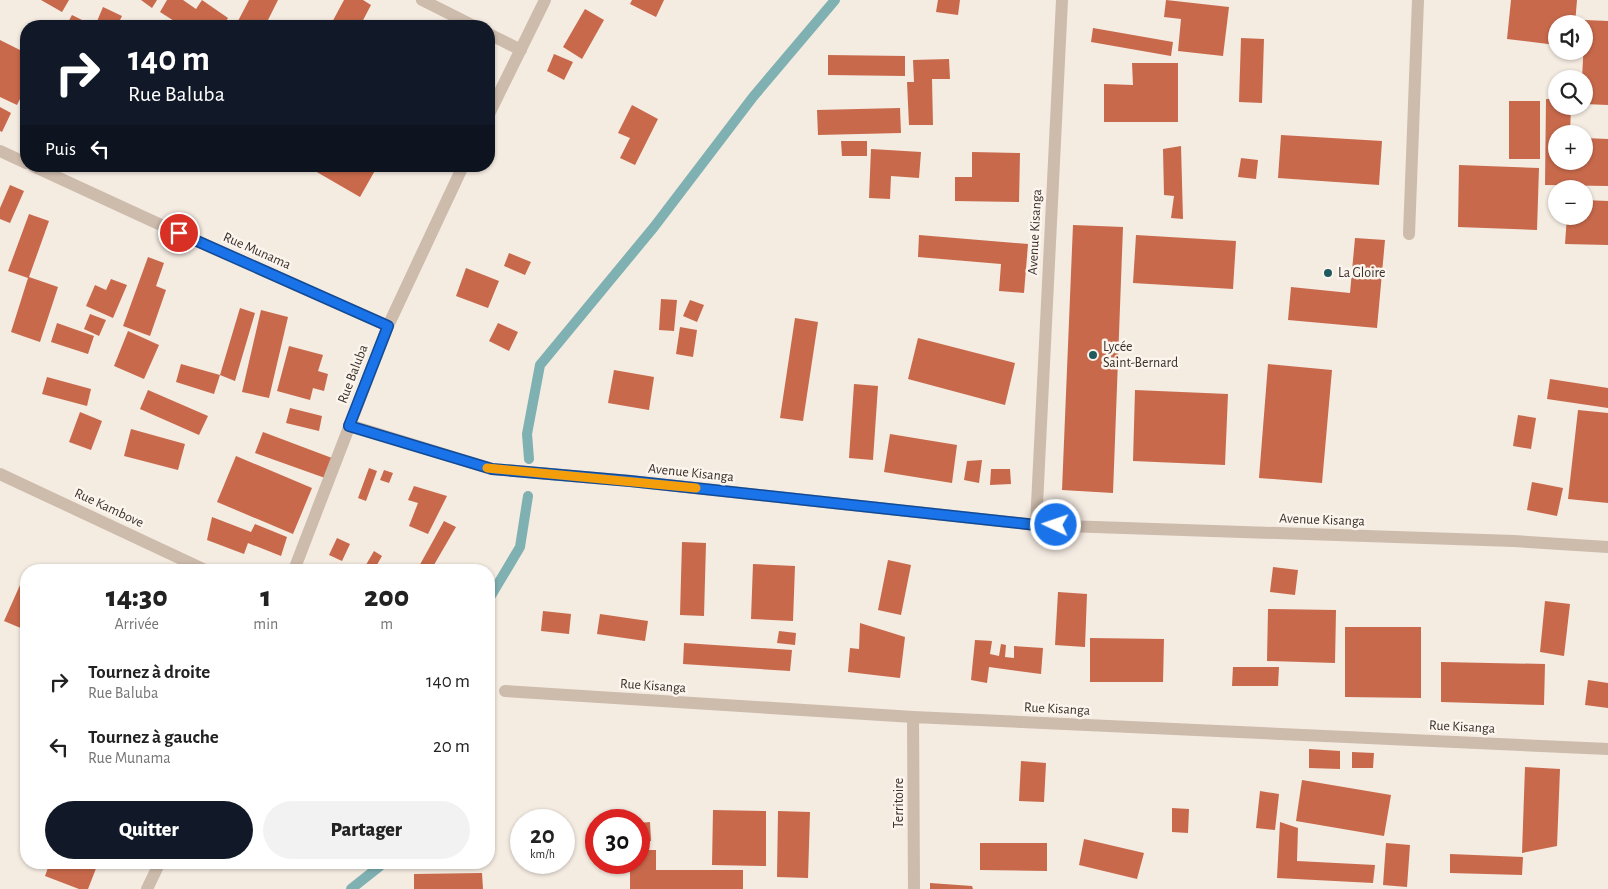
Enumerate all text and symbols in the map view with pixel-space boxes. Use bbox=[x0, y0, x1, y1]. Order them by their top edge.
map controls bbox=[1548, 15, 1593, 225]
button: sound bbox=[1548, 15, 1593, 60]
icon: right bbox=[45, 40, 110, 105]
text: 140 m bbox=[128, 42, 210, 77]
button: search bbox=[1548, 70, 1593, 115]
text: Rue Baluba bbox=[128, 83, 225, 105]
button: + bbox=[1548, 125, 1593, 170]
icon: left bbox=[86, 135, 114, 163]
text: Puis bbox=[45, 140, 76, 159]
button: − bbox=[1548, 180, 1593, 225]
street label: Avenue Kisanga bbox=[1026, 188, 1044, 275]
pin bbox=[158, 212, 200, 254]
icon: arrive bbox=[165, 219, 193, 247]
street label: Rue Munama bbox=[221, 230, 293, 272]
place label: La Gloire bbox=[1338, 266, 1386, 280]
marker: La Gloire bbox=[1322, 267, 1334, 279]
place label: Lycée Saint-Bernard bbox=[1103, 340, 1178, 370]
street label: Rue Baluba bbox=[335, 342, 371, 405]
marker: Lycée Saint-Bernard bbox=[1087, 349, 1099, 361]
street label: Avenue Kisanga bbox=[647, 462, 735, 485]
street label: Rue Kambove bbox=[72, 486, 146, 530]
position arrow bbox=[1029, 498, 1081, 550]
street label: Avenue Kisanga bbox=[1279, 512, 1366, 529]
text: 14:30 bbox=[106, 582, 168, 612]
text: 1 bbox=[260, 582, 271, 612]
text: 200 bbox=[364, 582, 409, 612]
text: Arrivée bbox=[114, 616, 159, 632]
text: min bbox=[253, 616, 278, 632]
text: m bbox=[380, 616, 393, 632]
text: Tournez à droite bbox=[88, 663, 210, 682]
icon: right bbox=[45, 668, 73, 696]
text: 140 m bbox=[426, 672, 470, 691]
street label: Rue Kisanga bbox=[619, 677, 687, 695]
text: Rue Baluba bbox=[88, 685, 158, 701]
street label: Rue Kisanga bbox=[1024, 700, 1091, 718]
street label: Rue Kisanga bbox=[1429, 718, 1496, 736]
text: Tournez à gauche bbox=[88, 728, 219, 747]
icon: left bbox=[45, 733, 73, 761]
text: 20 m bbox=[433, 737, 470, 756]
text: Rue Munama bbox=[88, 750, 171, 766]
street label: Territoire bbox=[892, 778, 906, 828]
button: Quitter bbox=[45, 801, 253, 859]
button: Partager bbox=[263, 801, 470, 859]
speed limit sign: 30 bbox=[585, 809, 650, 874]
text: 20 bbox=[530, 823, 555, 848]
text: km/h bbox=[530, 848, 555, 860]

